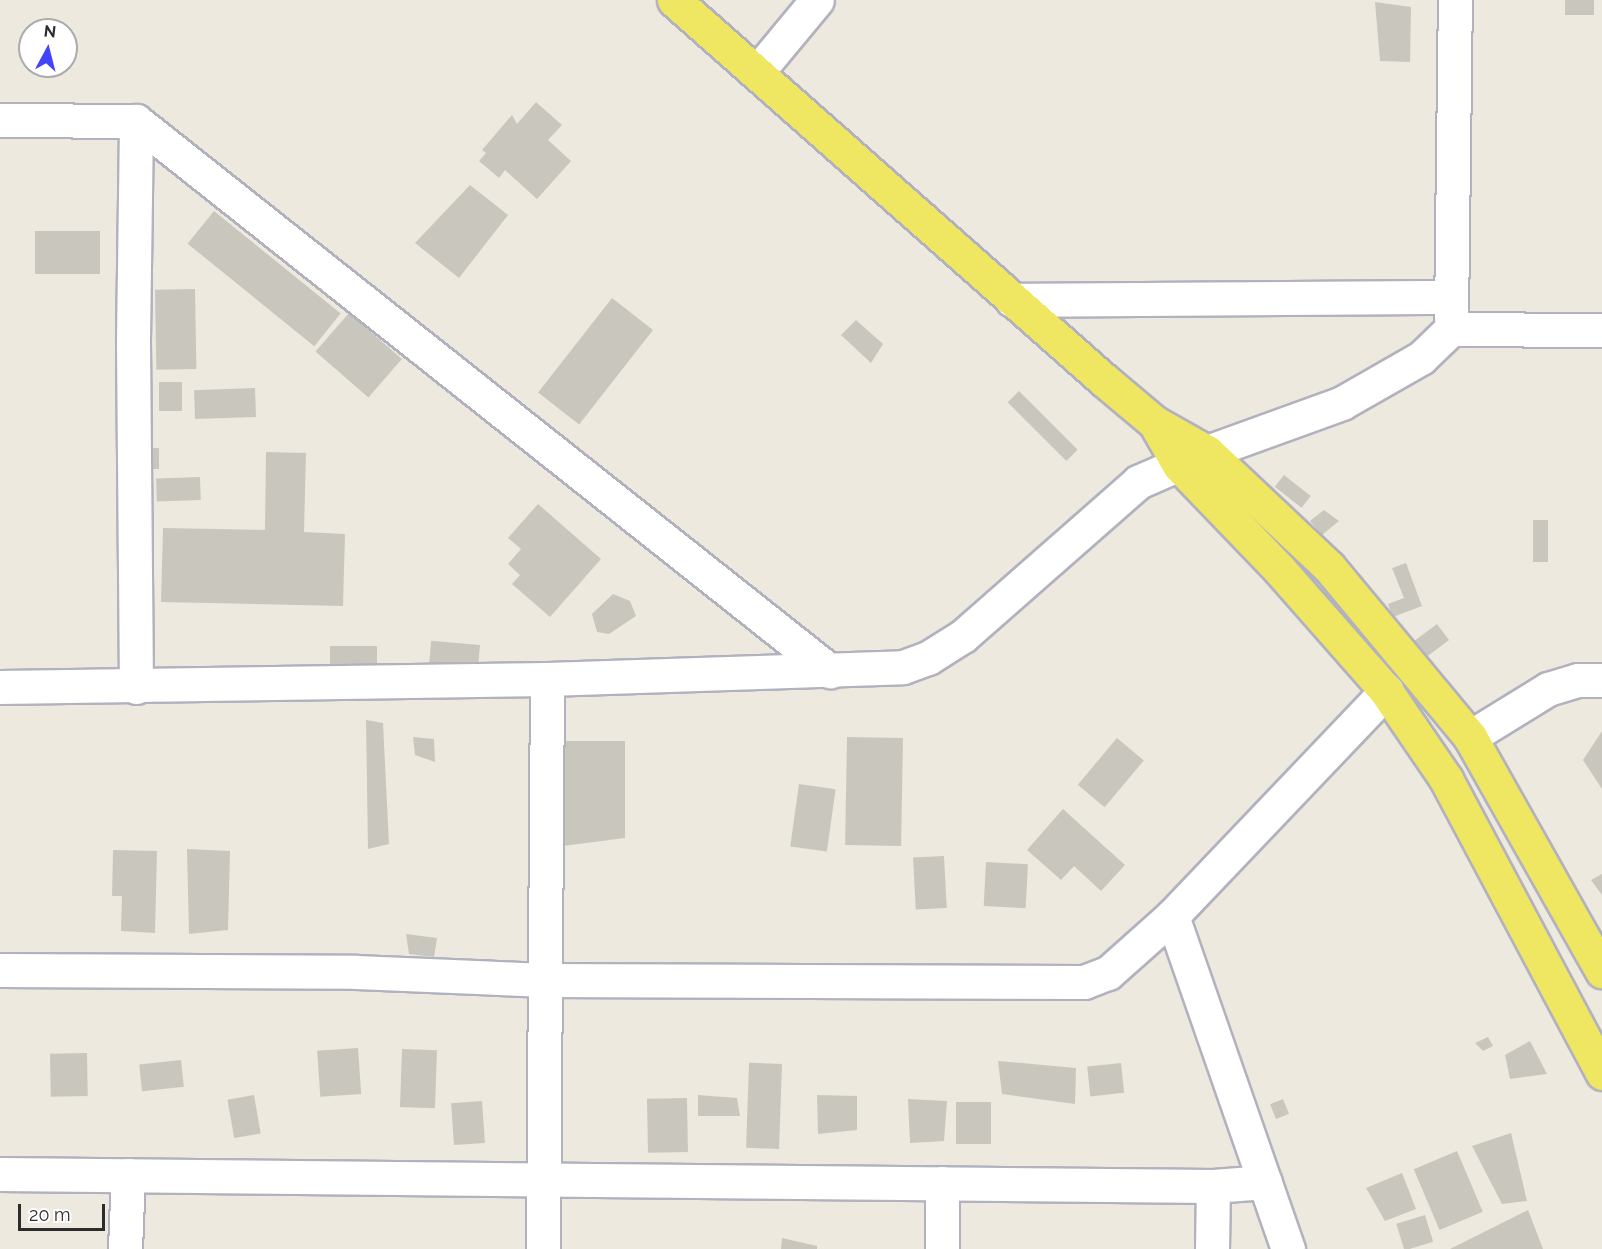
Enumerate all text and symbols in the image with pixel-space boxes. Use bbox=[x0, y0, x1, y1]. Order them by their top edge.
north arrow bbox=[18, 18, 78, 78]
text: N bbox=[43, 21, 57, 42]
scale bar bbox=[21, 1192, 108, 1230]
text: 20 m bbox=[29, 1204, 71, 1225]

